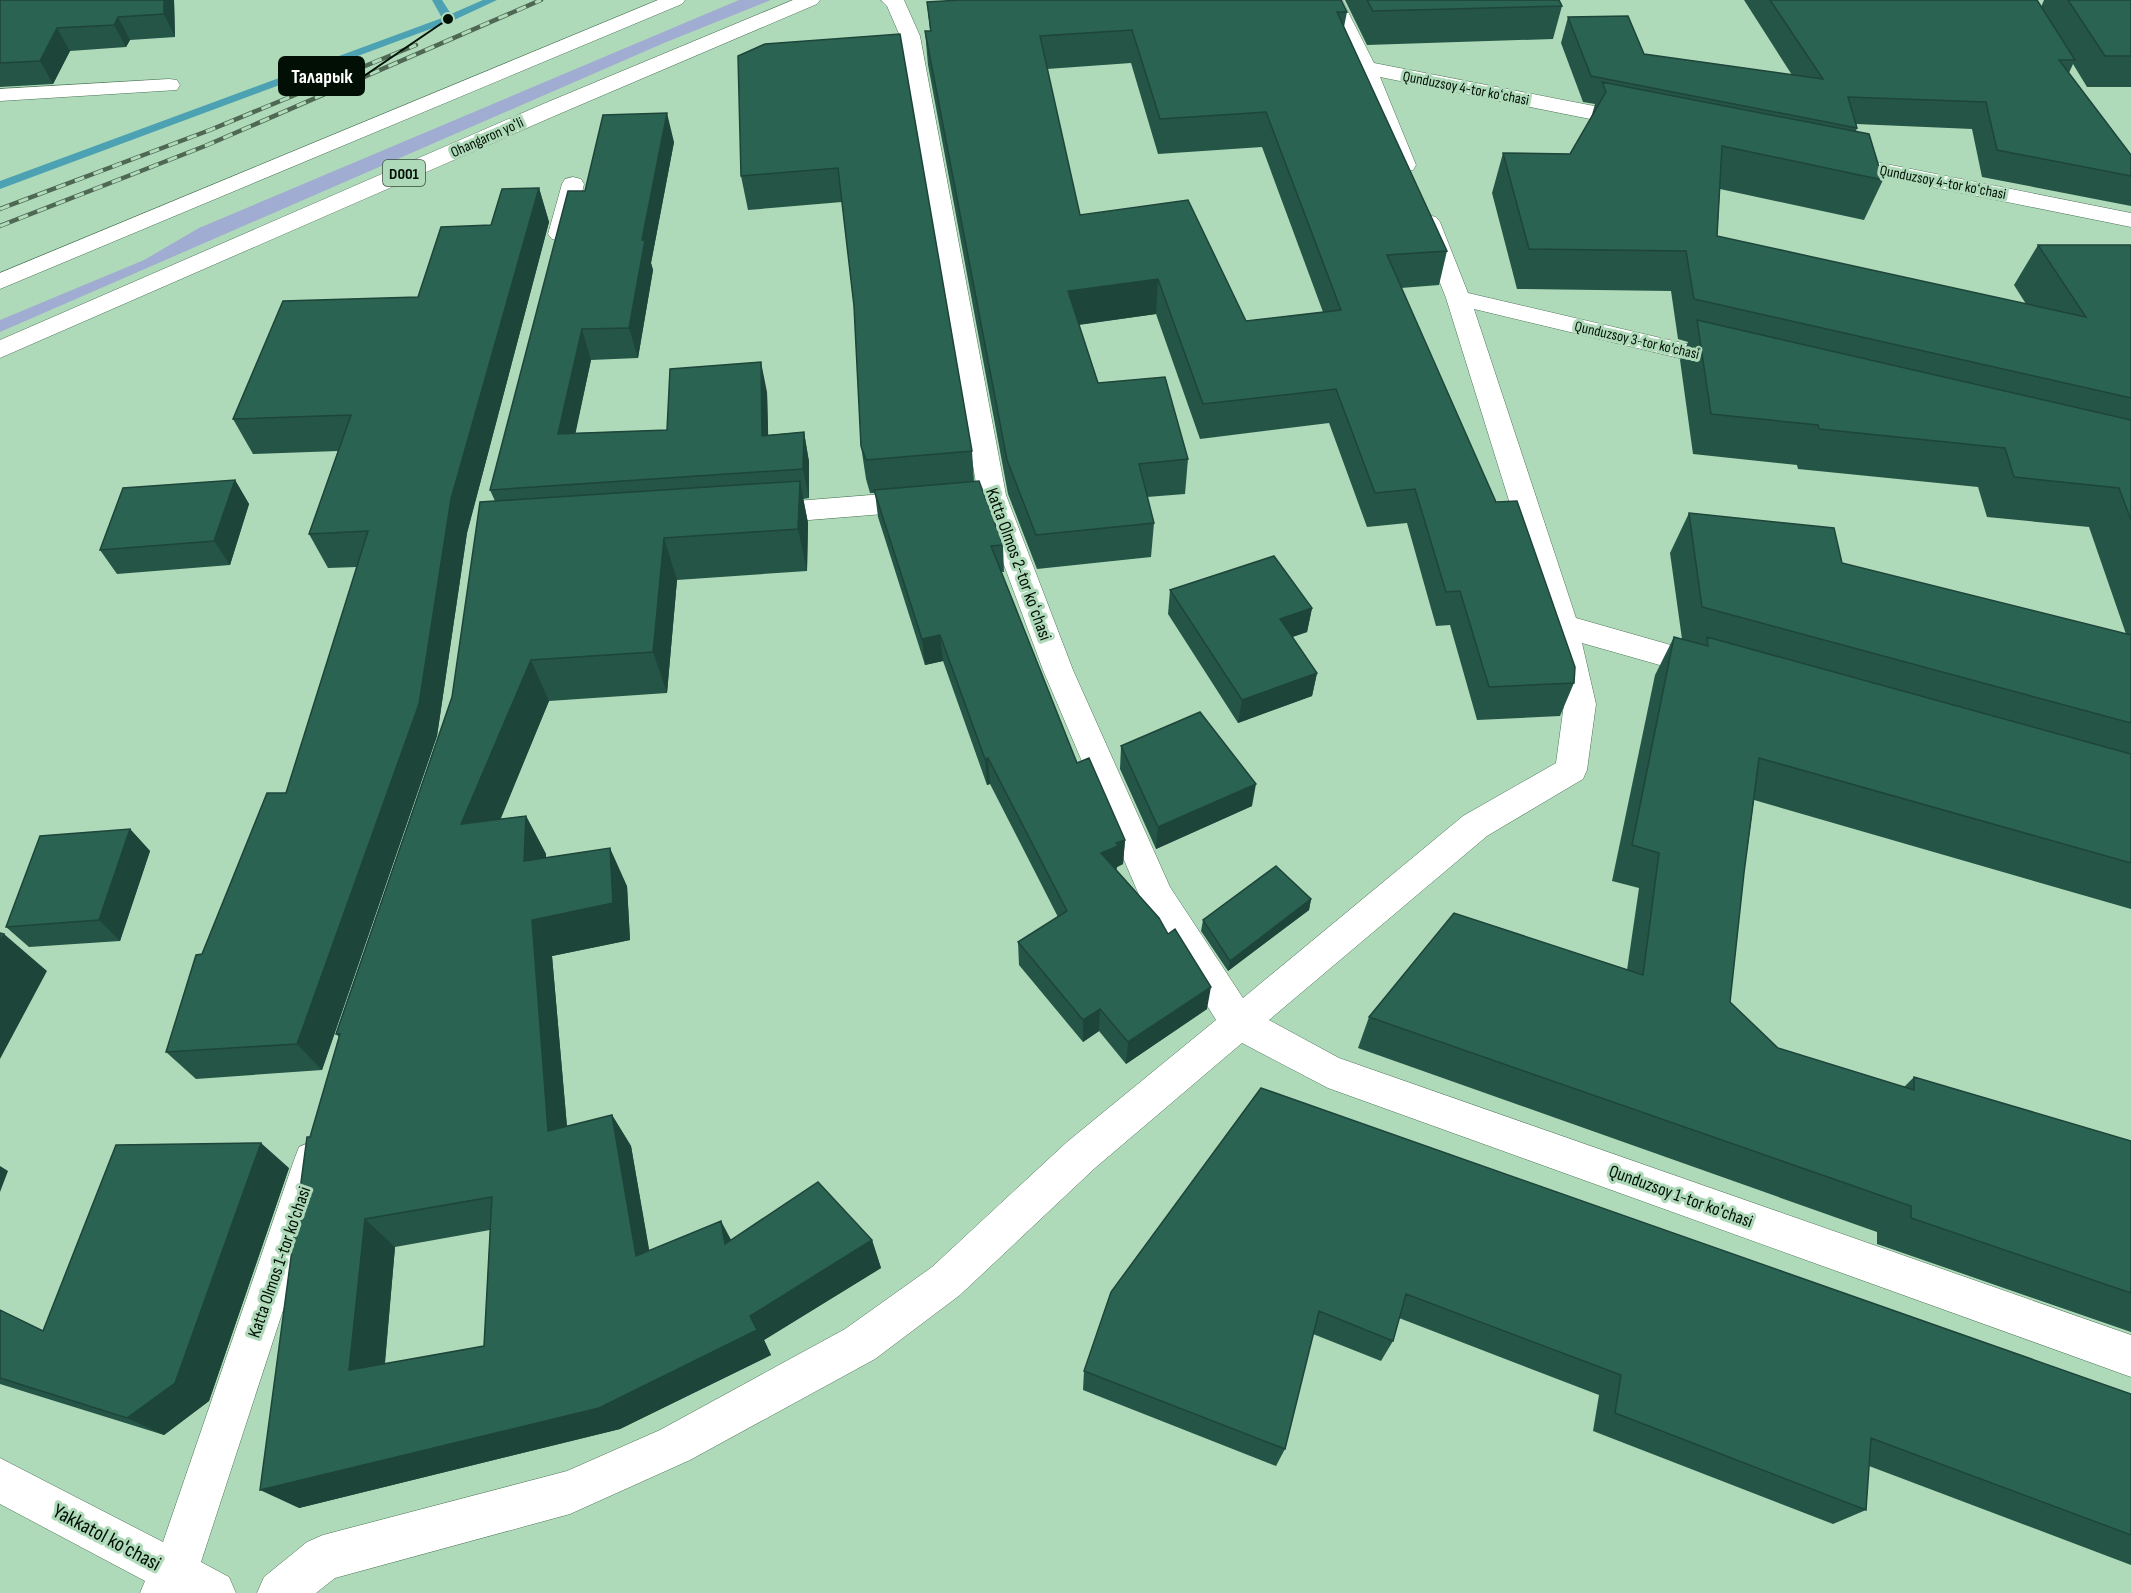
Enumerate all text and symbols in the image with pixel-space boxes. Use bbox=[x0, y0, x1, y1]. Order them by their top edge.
callout: Таларык bbox=[279, 57, 364, 95]
text: Таларык bbox=[291, 65, 353, 89]
street label: Qunduzsoy 4-tor koʻchasi bbox=[1401, 67, 1531, 110]
street label: Ohangaron yoʻli bbox=[448, 113, 527, 162]
road number: D001 bbox=[383, 160, 425, 186]
street label: Qunduzsoy 4-tor koʻchasi bbox=[1878, 161, 2008, 204]
street label: Qunduzsoy 3-tor ko'chasi bbox=[1573, 317, 1701, 364]
street label: Katta Olmos 2-tor koʻchasi bbox=[981, 485, 1056, 643]
street label: Qunduzsoy 1-tor ko'chasi bbox=[1606, 1161, 1756, 1232]
street label: Katta Olmos 1-tor ko'chasi bbox=[244, 1184, 315, 1341]
street label: Yakkatol ko'chasi bbox=[48, 1498, 165, 1576]

